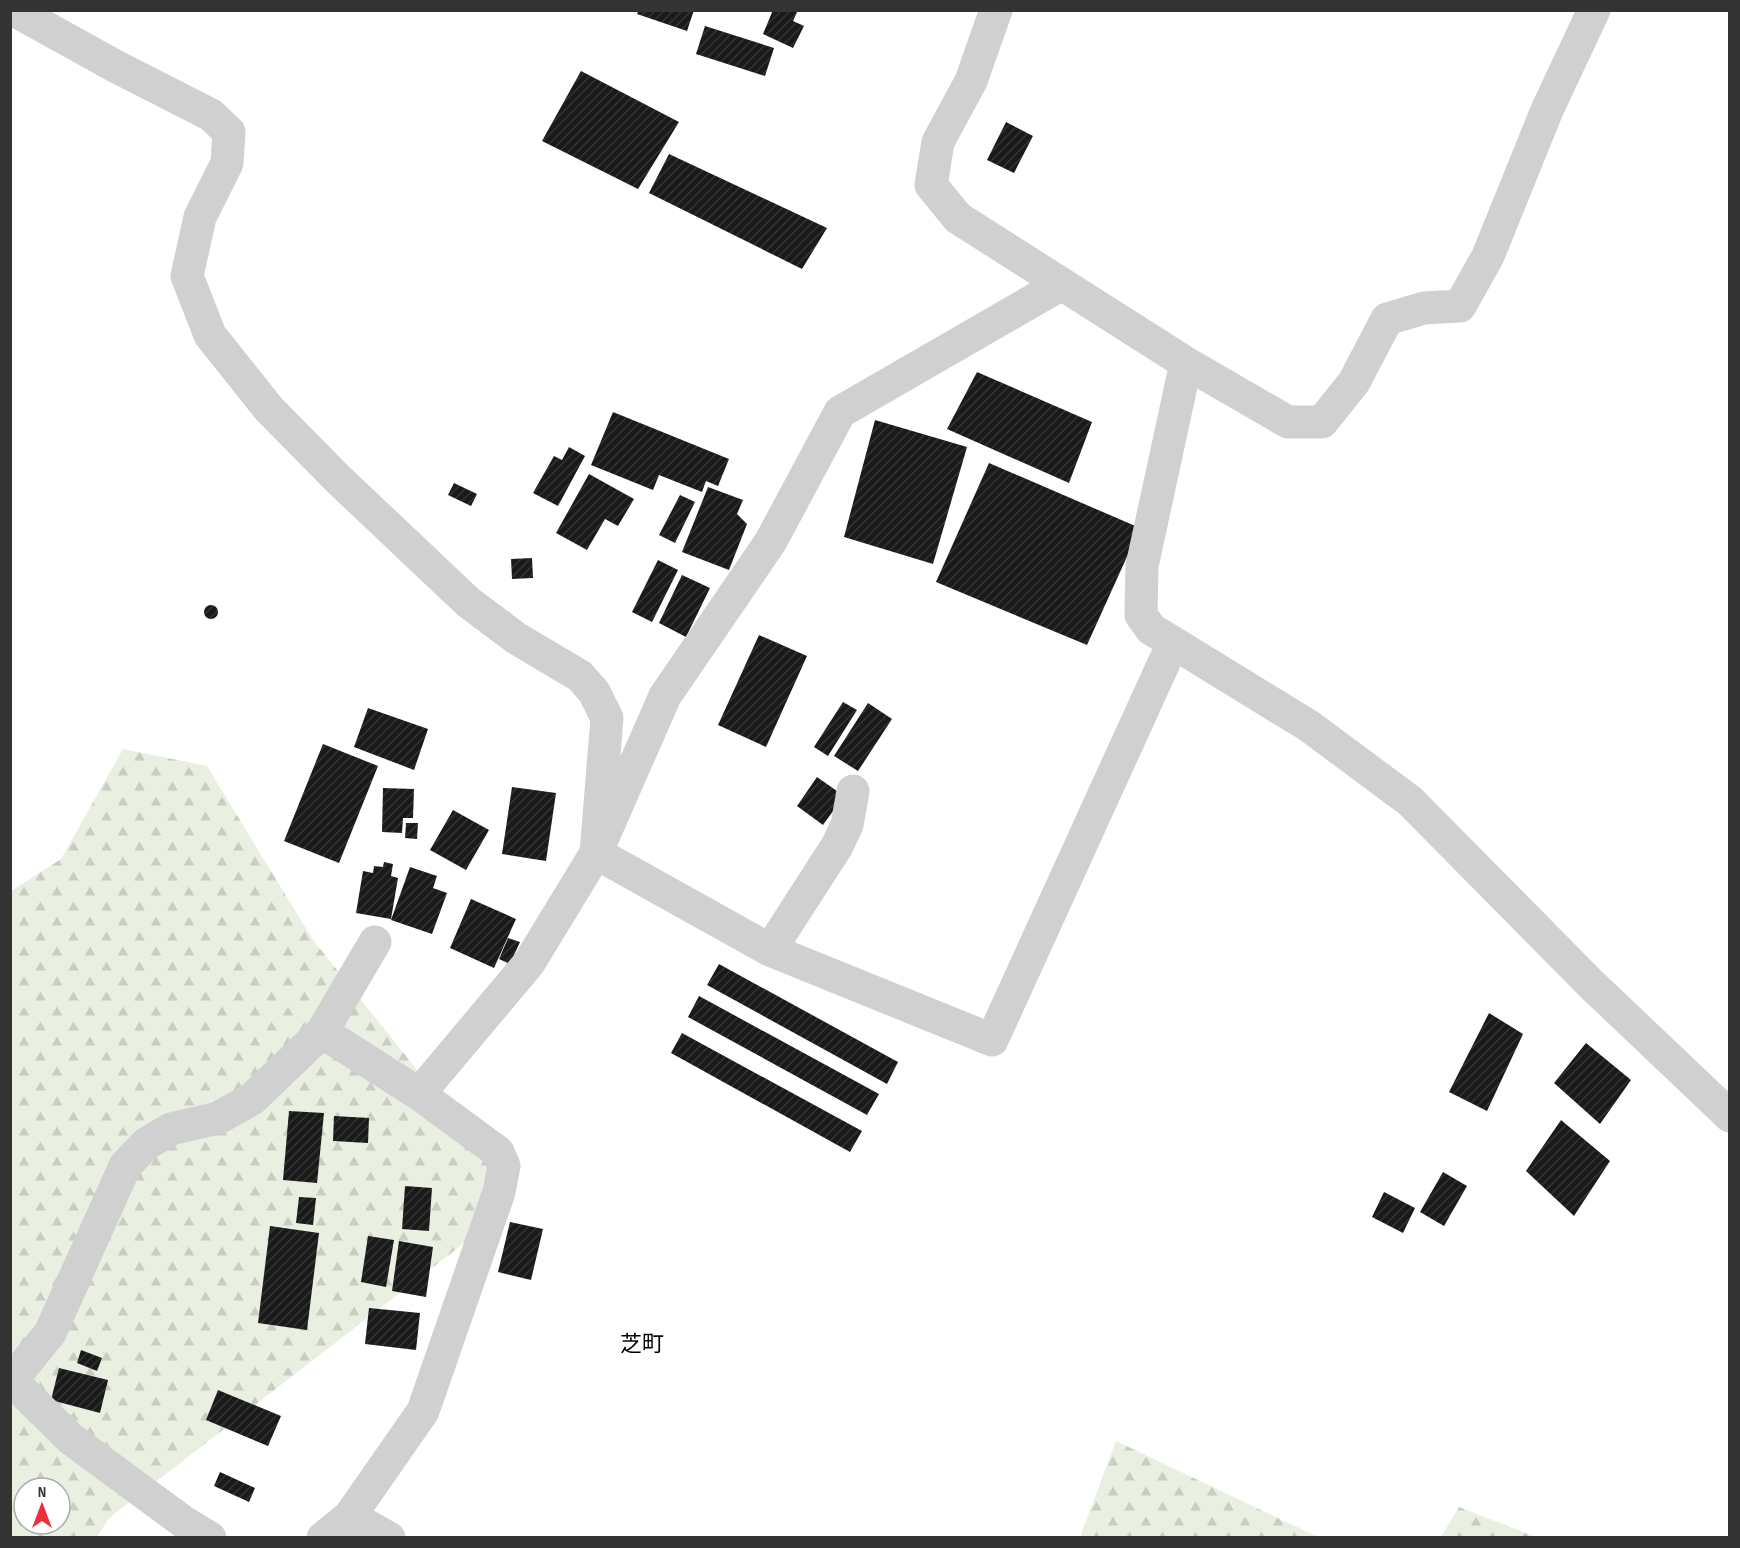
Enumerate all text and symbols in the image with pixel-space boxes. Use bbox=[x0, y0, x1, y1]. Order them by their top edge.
district label: 芝町 bbox=[620, 1331, 664, 1358]
north arrow bbox=[12, 1476, 72, 1536]
text: N bbox=[38, 1483, 46, 1502]

